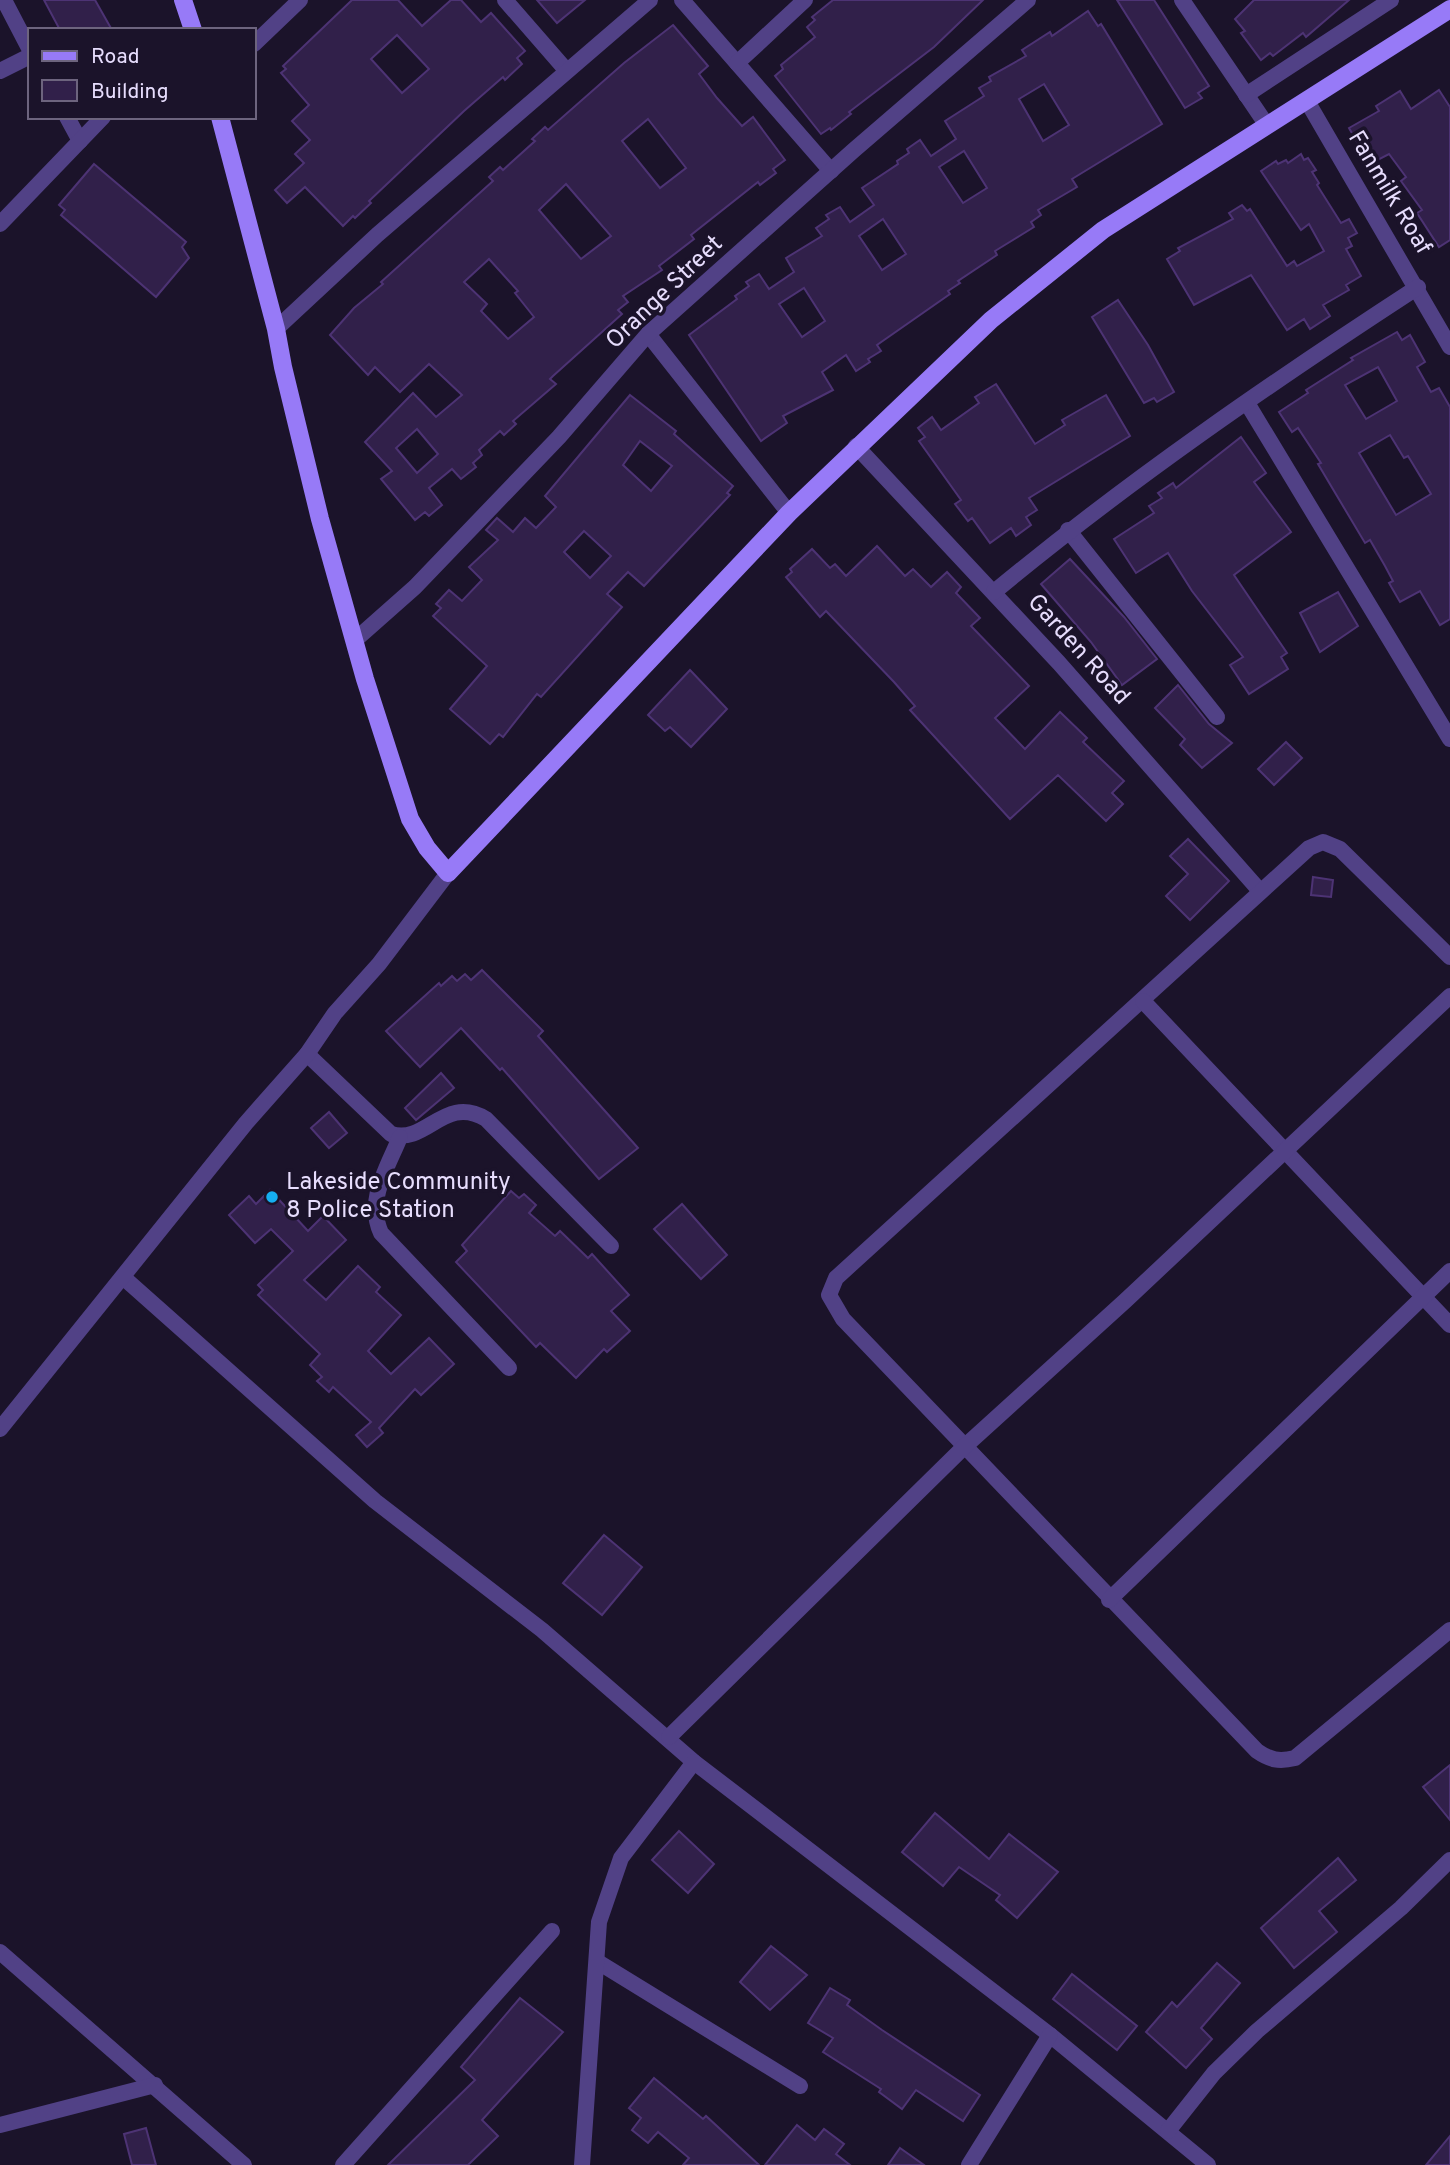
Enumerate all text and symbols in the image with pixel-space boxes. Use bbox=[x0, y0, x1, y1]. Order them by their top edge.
legend bbox=[28, 28, 256, 119]
text: Road bbox=[91, 44, 140, 71]
text: Building bbox=[91, 79, 169, 106]
street label: Fanmilk Roaf bbox=[1340, 126, 1438, 260]
street label: Orange Street bbox=[600, 230, 730, 356]
street label: Garden Road bbox=[1020, 588, 1136, 712]
place label: Lakeside Community 8 Police Station bbox=[286, 1168, 511, 1226]
marker: Lakeside Community 8 Police Station bbox=[264, 1189, 280, 1205]

